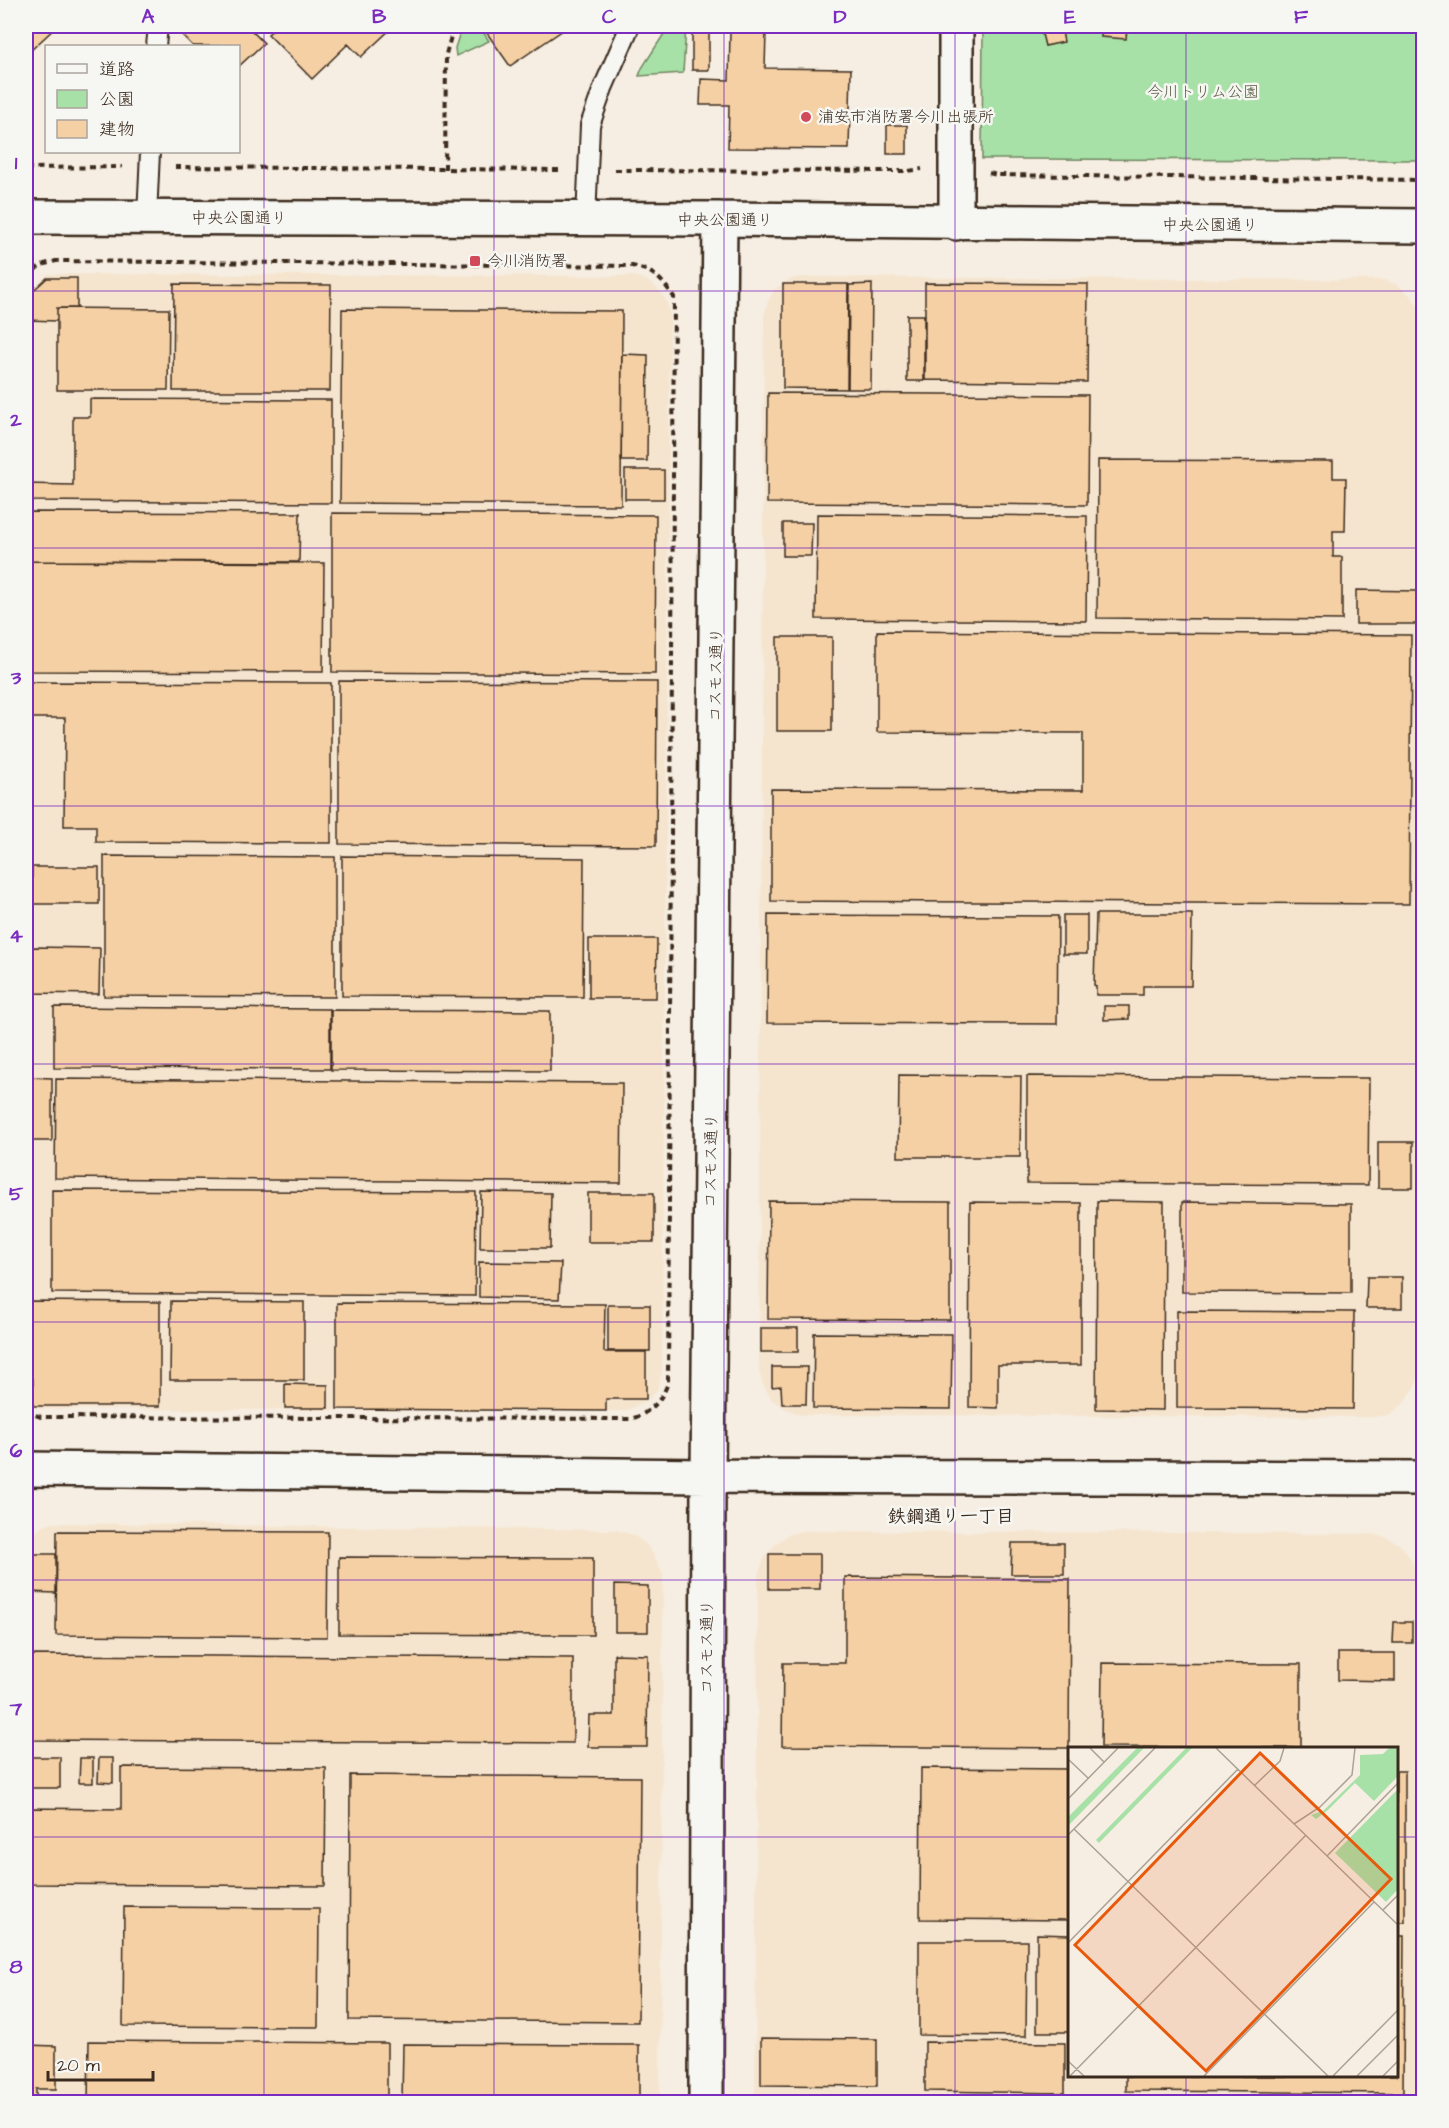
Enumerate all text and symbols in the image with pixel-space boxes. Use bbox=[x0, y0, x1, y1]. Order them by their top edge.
text: A bbox=[142, 3, 155, 31]
text: B bbox=[372, 3, 387, 31]
text: C bbox=[602, 3, 617, 31]
text: D bbox=[834, 3, 847, 31]
text: E bbox=[1064, 3, 1076, 31]
text: F bbox=[1294, 3, 1309, 31]
legend bbox=[45, 45, 240, 153]
text: 道路 bbox=[99, 57, 135, 82]
park label: 今川トリム公園 bbox=[1147, 81, 1259, 103]
text: 公園 bbox=[99, 87, 135, 112]
place label: 浦安市消防署今川出張所 bbox=[818, 106, 994, 128]
marker: 浦安市消防署今川出張所 bbox=[799, 110, 813, 124]
text: 建物 bbox=[99, 117, 135, 142]
text: 1 bbox=[15, 149, 18, 177]
street label: 中央公園通り bbox=[191, 207, 287, 229]
street label: 中央公園通り bbox=[677, 209, 773, 231]
street label: 中央公園通り bbox=[1162, 214, 1258, 236]
place label: 今川消防署 bbox=[487, 250, 567, 272]
marker: 今川消防署 bbox=[468, 254, 482, 268]
text: 2 bbox=[9, 406, 22, 434]
street label: コスモス通り bbox=[704, 627, 728, 723]
text: 3 bbox=[10, 664, 22, 692]
text: 4 bbox=[9, 922, 23, 950]
street label: コスモス通り bbox=[699, 1113, 723, 1209]
text: 5 bbox=[9, 1180, 24, 1208]
text: 6 bbox=[10, 1437, 23, 1465]
district label: 鉄鋼通り一丁目 bbox=[888, 1504, 1014, 1529]
street label: コスモス通り bbox=[696, 1599, 718, 1695]
text: 7 bbox=[9, 1695, 23, 1723]
inset map bbox=[1068, 1747, 1398, 2077]
text: 8 bbox=[10, 1953, 23, 1981]
scale bar bbox=[48, 2044, 153, 2082]
text: 20 m bbox=[57, 2053, 100, 2078]

